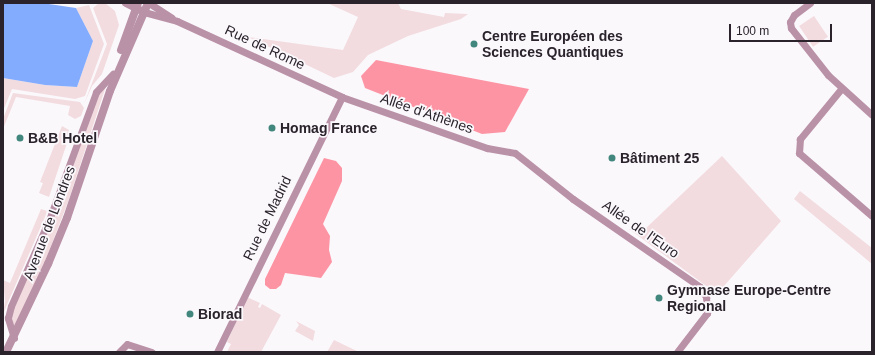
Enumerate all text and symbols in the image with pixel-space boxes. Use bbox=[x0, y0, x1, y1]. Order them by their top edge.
scale bar bbox=[731, 16, 834, 42]
street label: Rue de Rome bbox=[222, 21, 308, 73]
text: 100 m bbox=[736, 24, 769, 38]
place label: Centre Européen des Sciences Quantiques bbox=[482, 28, 624, 60]
marker: Centre Européen des Sciences Quantiques bbox=[469, 39, 479, 49]
street label: Allée d'Athènes bbox=[378, 89, 476, 137]
place label: Homag France bbox=[280, 120, 377, 136]
marker: Homag France bbox=[267, 123, 277, 133]
place label: B&B Hotel bbox=[28, 130, 97, 146]
marker: B&B Hotel bbox=[15, 133, 25, 143]
place label: Bâtiment 25 bbox=[620, 150, 699, 166]
marker: Bâtiment 25 bbox=[607, 153, 617, 163]
street label: Avenue de Londres bbox=[19, 163, 79, 283]
street label: Rue de Madrid bbox=[239, 173, 295, 263]
street label: Allée de l'Euro bbox=[599, 196, 683, 262]
place label: Gymnase Europe-Centre Regional bbox=[667, 282, 831, 314]
marker: Gymnase Europe-Centre Regional bbox=[654, 293, 664, 303]
place label: Biorad bbox=[198, 306, 242, 322]
marker: Biorad bbox=[185, 309, 195, 319]

